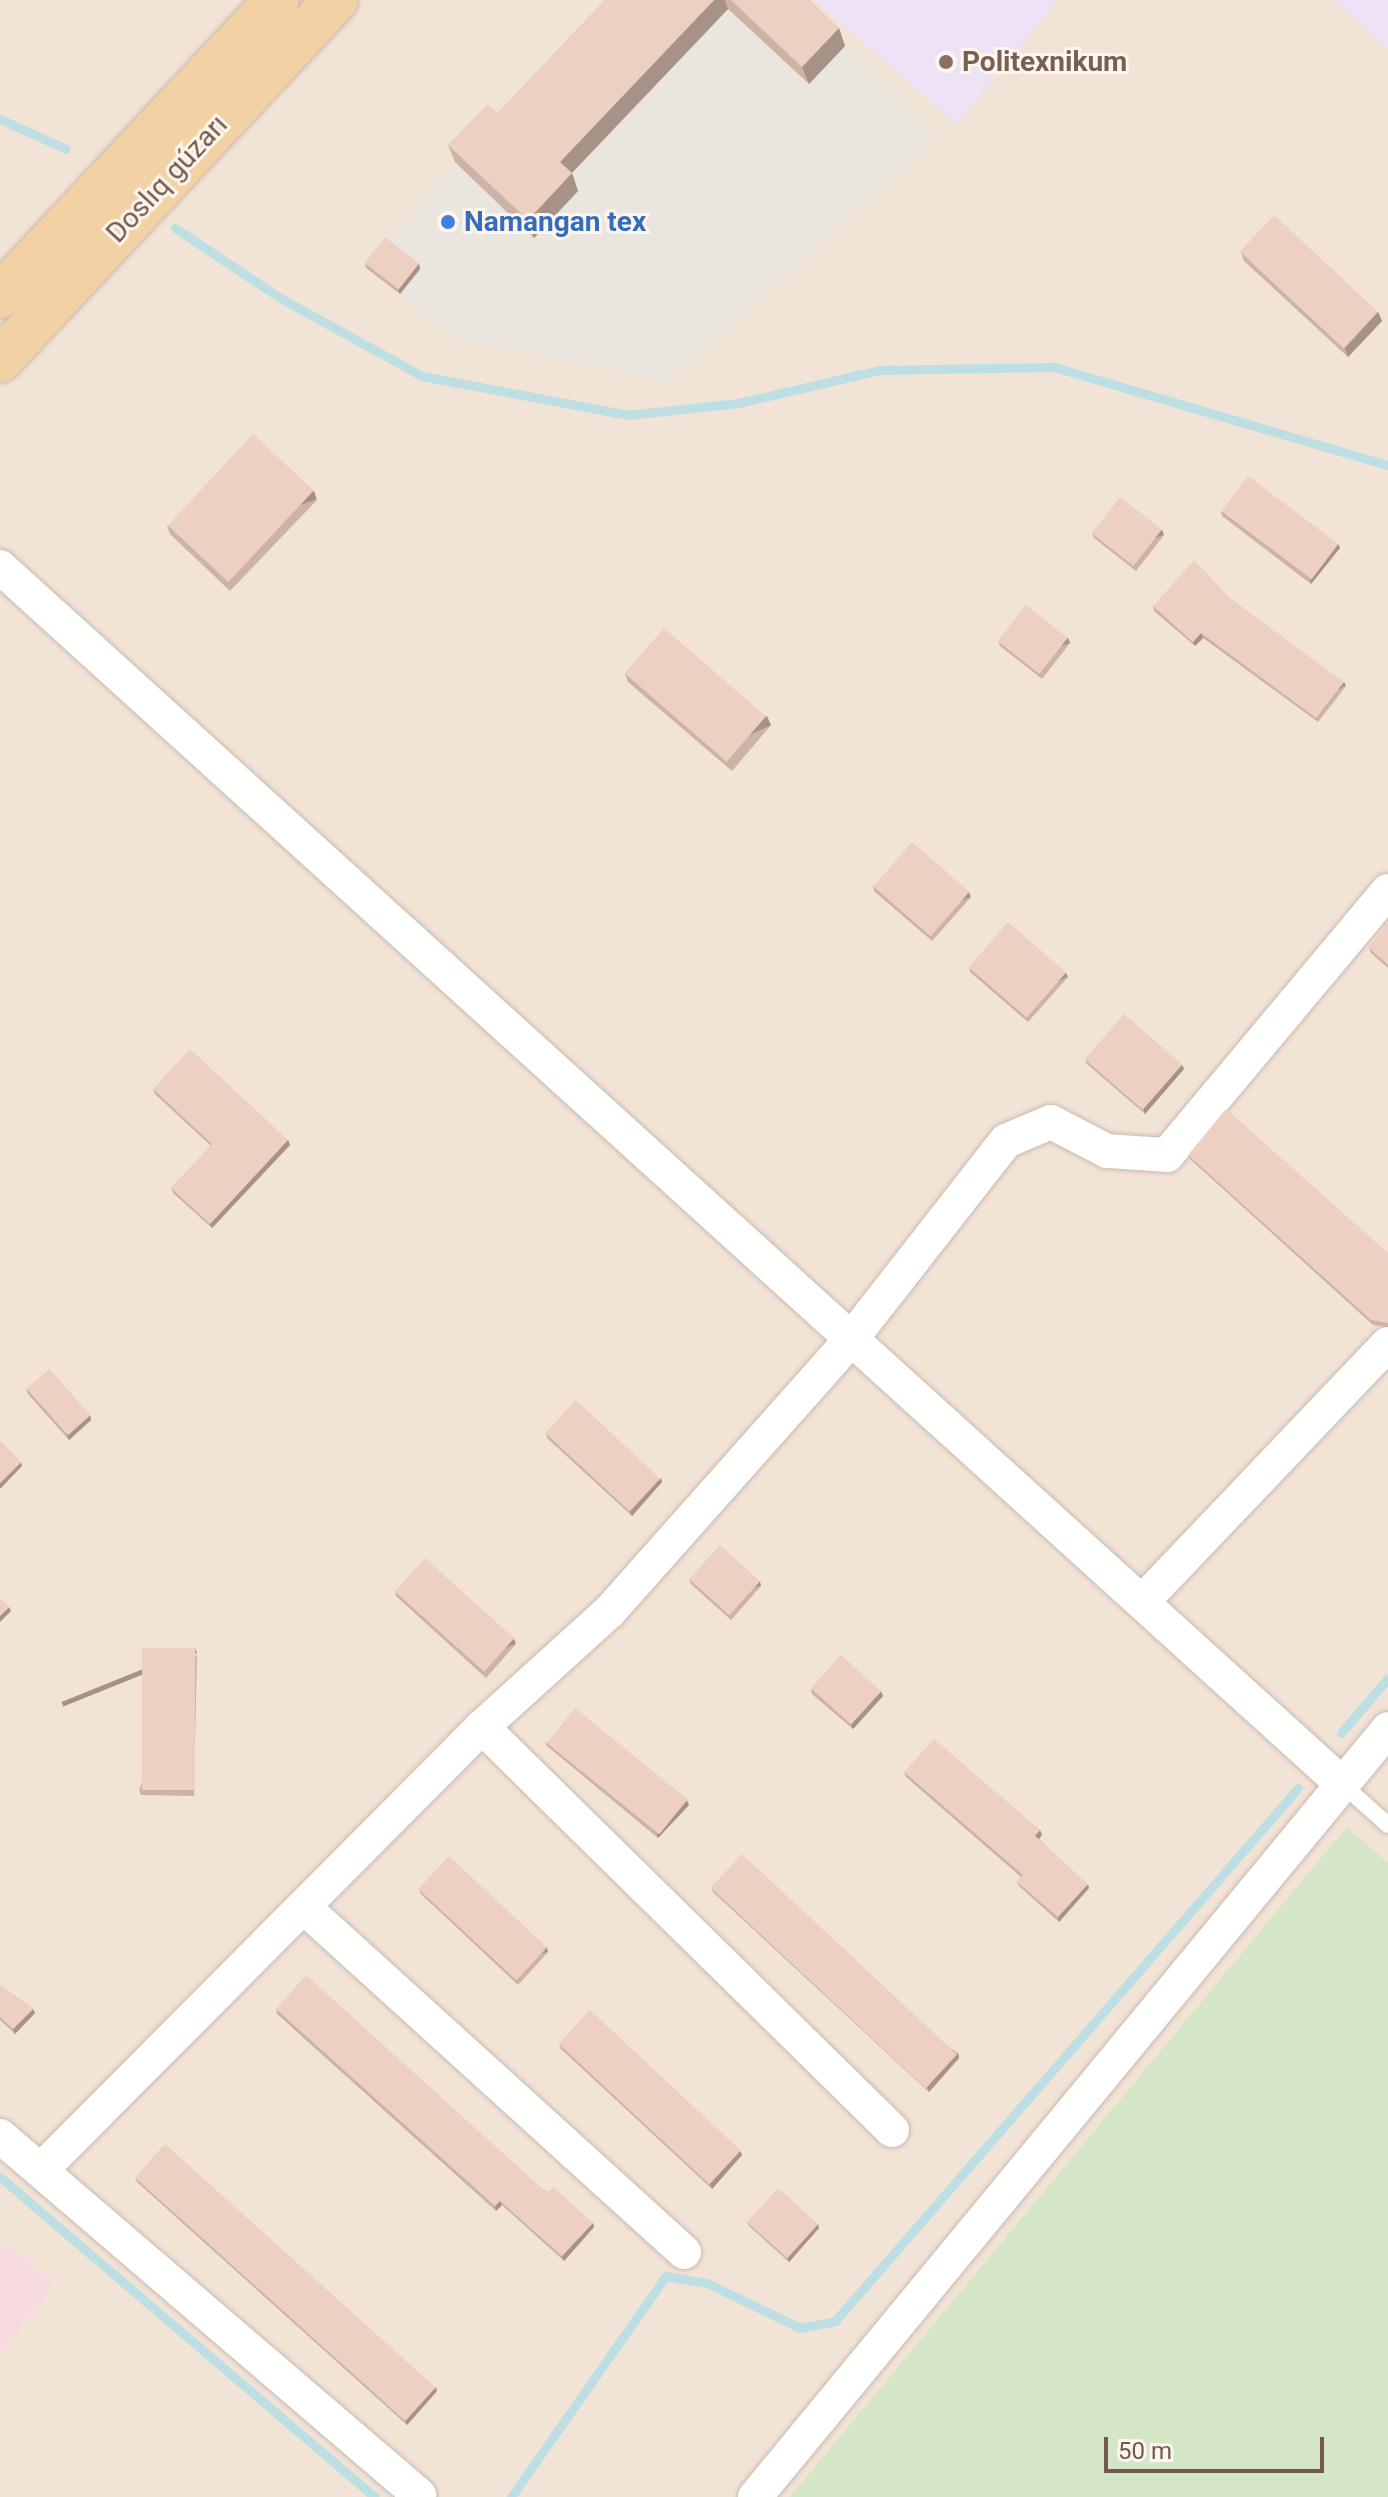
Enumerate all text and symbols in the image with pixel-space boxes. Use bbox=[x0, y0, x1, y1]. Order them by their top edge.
place label: Politexnikum bbox=[962, 45, 1127, 79]
marker: Politexnikum bbox=[937, 53, 955, 71]
street label: Doslıq gúzarı bbox=[99, 108, 235, 250]
place label: Namangan tex bbox=[464, 205, 646, 239]
marker: Namangan tex bbox=[439, 213, 457, 231]
scale bar bbox=[1108, 2421, 1328, 2471]
text: 50 m bbox=[1118, 2437, 1172, 2465]

